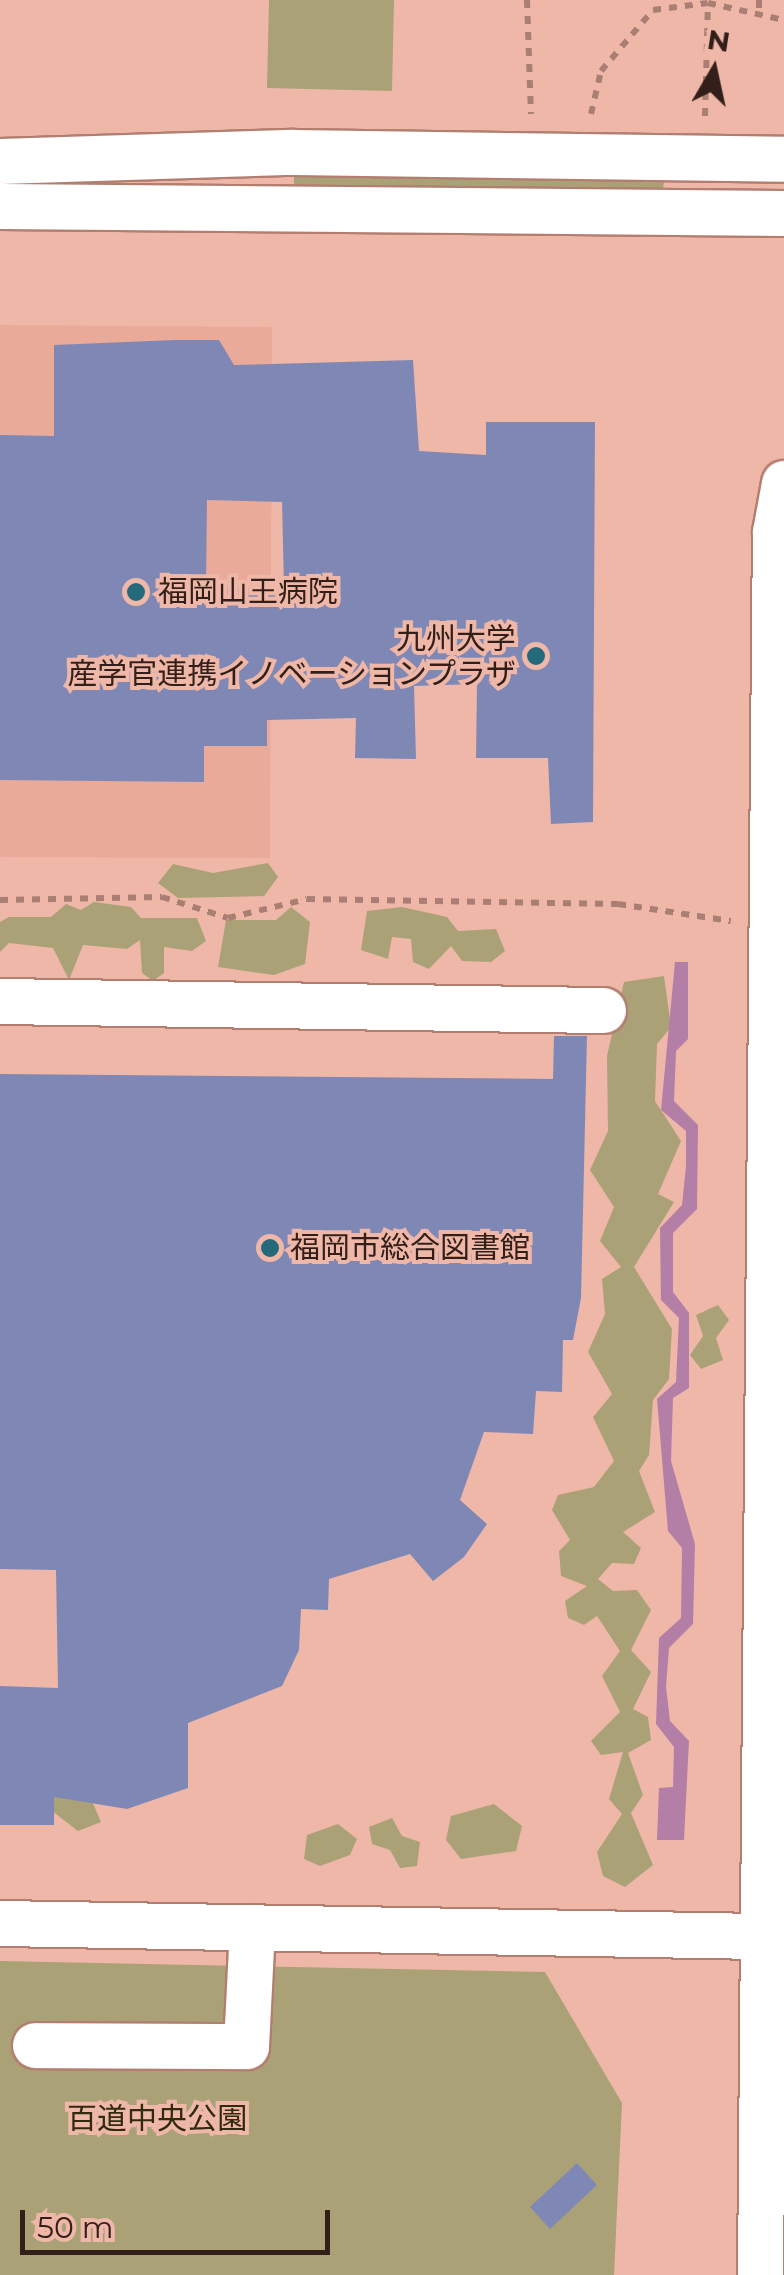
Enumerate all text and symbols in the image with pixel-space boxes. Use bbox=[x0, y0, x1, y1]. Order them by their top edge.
north arrow bbox=[664, 20, 764, 120]
text: N bbox=[705, 22, 733, 59]
place label: 福岡山王病院 bbox=[158, 574, 338, 610]
marker: 福岡山王病院 bbox=[123, 579, 149, 605]
place label: 九州大学 産学官連携イノベーションプラザ bbox=[66, 621, 516, 692]
marker: 九州大学 産学官連携イノベーションプラザ bbox=[525, 645, 547, 667]
place label: 福岡市総合図書館 bbox=[290, 1230, 530, 1266]
marker: 福岡市総合図書館 bbox=[259, 1237, 281, 1259]
park label: 百道中央公園 bbox=[67, 2101, 247, 2137]
scale bar bbox=[25, 2190, 335, 2252]
text: 50 m bbox=[37, 2209, 114, 2246]

